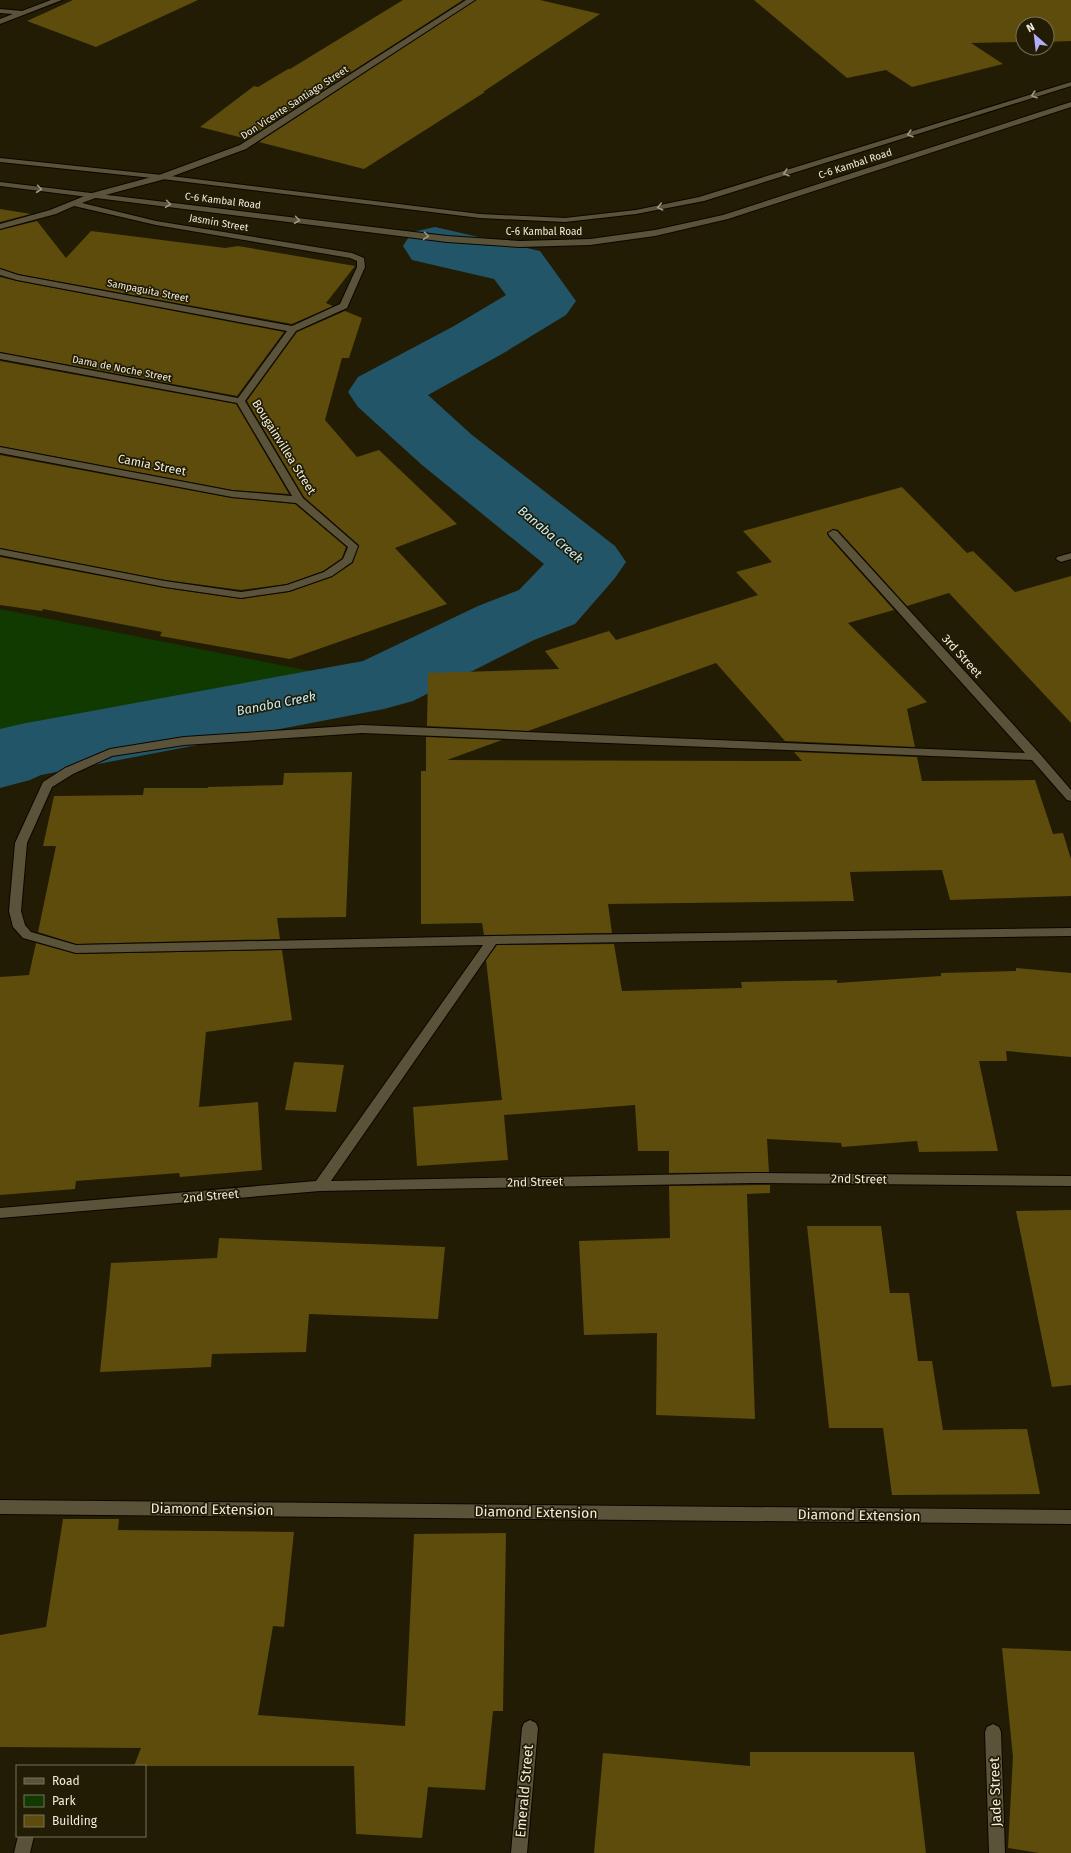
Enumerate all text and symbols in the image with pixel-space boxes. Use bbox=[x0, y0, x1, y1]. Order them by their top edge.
north arrow bbox=[1015, 16, 1055, 56]
text: N bbox=[1024, 20, 1037, 35]
street label: Don Vicente Santiago Street bbox=[239, 63, 351, 142]
one-way arrow bbox=[1030, 90, 1037, 99]
one-way arrow bbox=[906, 129, 913, 138]
street label: C-6 Kambal Road bbox=[817, 146, 894, 182]
one-way arrow bbox=[782, 168, 789, 177]
one-way arrow bbox=[36, 184, 42, 193]
street label: C-6 Kambal Road bbox=[184, 190, 262, 212]
one-way arrow bbox=[165, 199, 171, 208]
one-way arrow bbox=[657, 203, 664, 211]
street label: Jasmin Street bbox=[188, 212, 250, 234]
one-way arrow bbox=[294, 215, 300, 224]
street label: C-6 Kambal Road bbox=[506, 226, 582, 238]
one-way arrow bbox=[423, 231, 429, 240]
street label: Sampaguita Street bbox=[106, 277, 190, 305]
street label: Dama de Noche Street bbox=[71, 353, 173, 385]
street label: Bougainvillea Street bbox=[249, 397, 319, 498]
street label: Camia Street bbox=[117, 452, 188, 479]
water label: Banaba Creek bbox=[515, 503, 586, 566]
street label: 3rd Street bbox=[939, 632, 985, 681]
water label: Banaba Creek bbox=[235, 688, 317, 719]
street label: 2nd Street bbox=[831, 1172, 888, 1186]
street label: 2nd Street bbox=[507, 1175, 564, 1189]
street label: 2nd Street bbox=[183, 1187, 240, 1205]
street label: Diamond Extension bbox=[150, 1500, 274, 1519]
street label: Diamond Extension bbox=[474, 1503, 598, 1522]
street label: Diamond Extension bbox=[797, 1506, 921, 1525]
street label: Emerald Street bbox=[512, 1743, 537, 1838]
street label: Jade Street bbox=[986, 1756, 1005, 1827]
legend bbox=[16, 1765, 146, 1837]
text: Road bbox=[52, 1774, 80, 1788]
text: Park bbox=[52, 1794, 76, 1808]
text: Building bbox=[52, 1814, 98, 1828]

